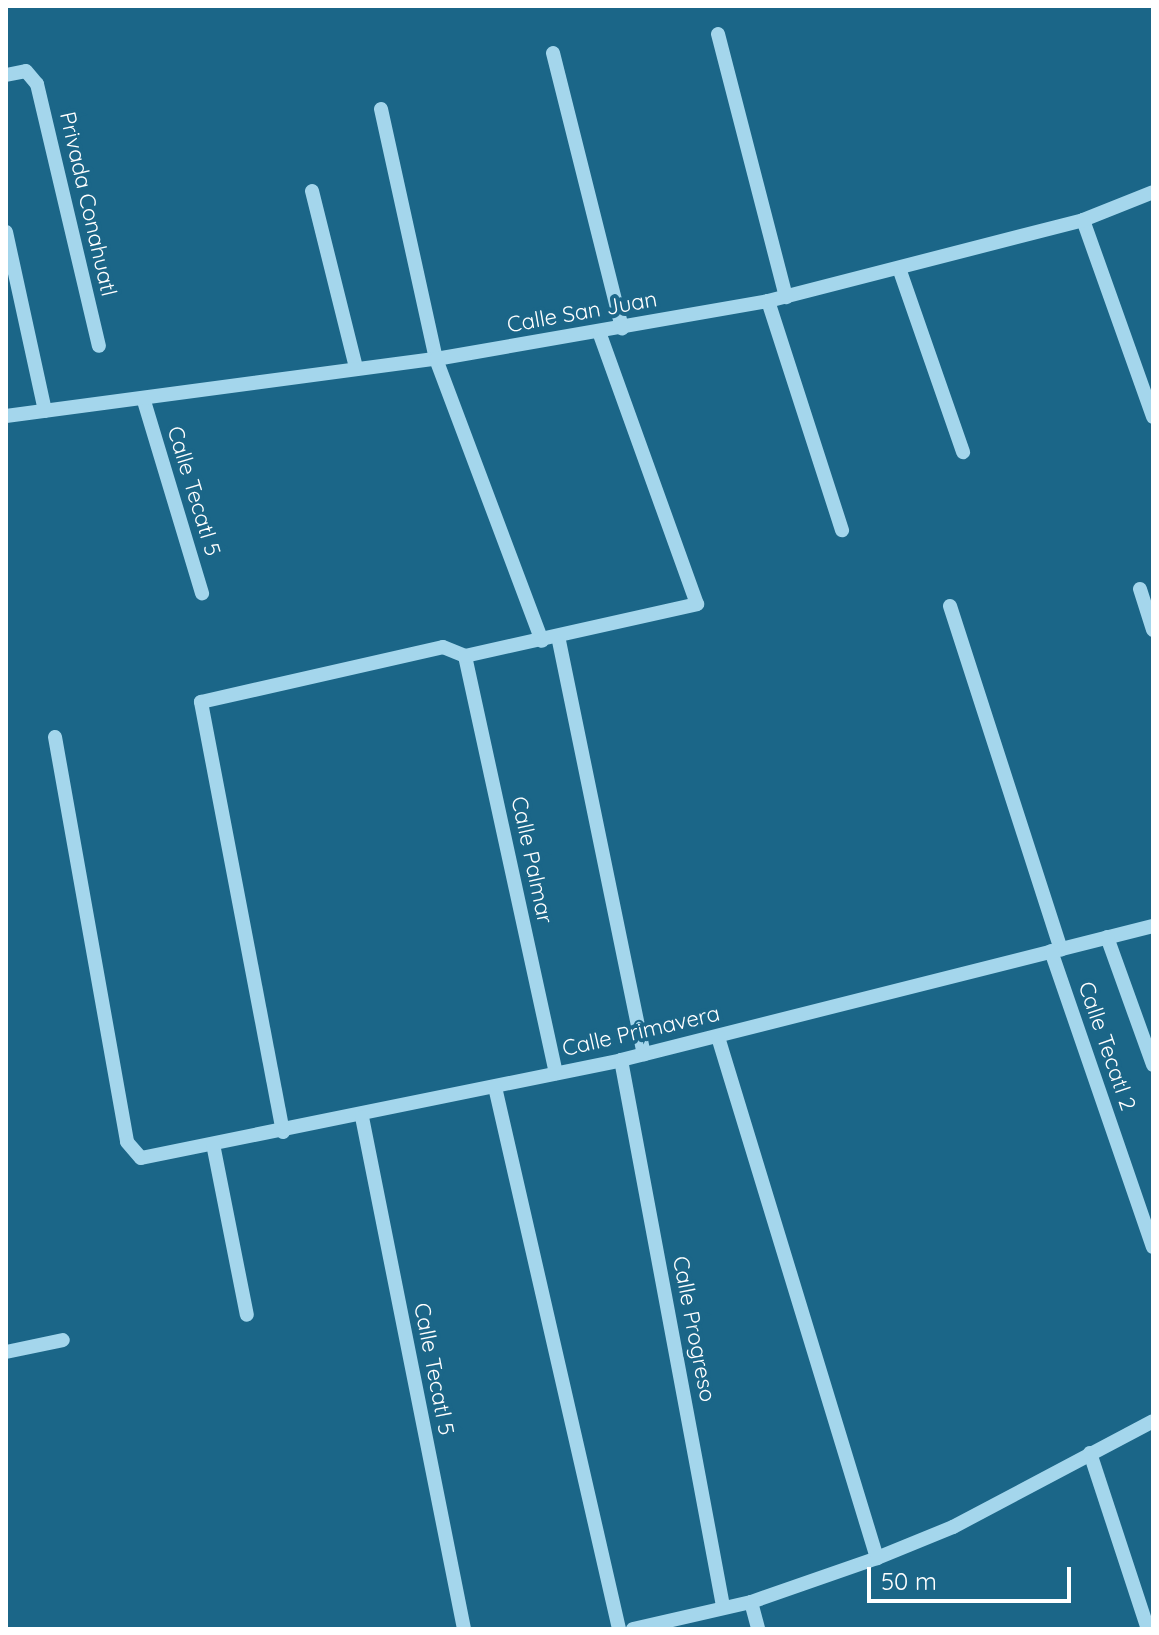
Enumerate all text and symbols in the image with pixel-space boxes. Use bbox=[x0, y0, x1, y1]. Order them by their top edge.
street label: Privada Conahuatl bbox=[54, 109, 122, 299]
street label: Calle San Juan bbox=[505, 286, 659, 338]
street label: Calle Tecatl 5 bbox=[162, 423, 226, 559]
street label: Calle Palmar bbox=[506, 794, 558, 926]
street label: Calle Tecatl 2 bbox=[1073, 978, 1141, 1114]
street label: Calle Primavera bbox=[560, 1000, 722, 1062]
street label: Calle Progreso bbox=[667, 1254, 721, 1404]
street label: Calle Tecatl 5 bbox=[408, 1301, 460, 1437]
scale bar bbox=[871, 1551, 1075, 1601]
text: 50 m bbox=[881, 1566, 937, 1596]

